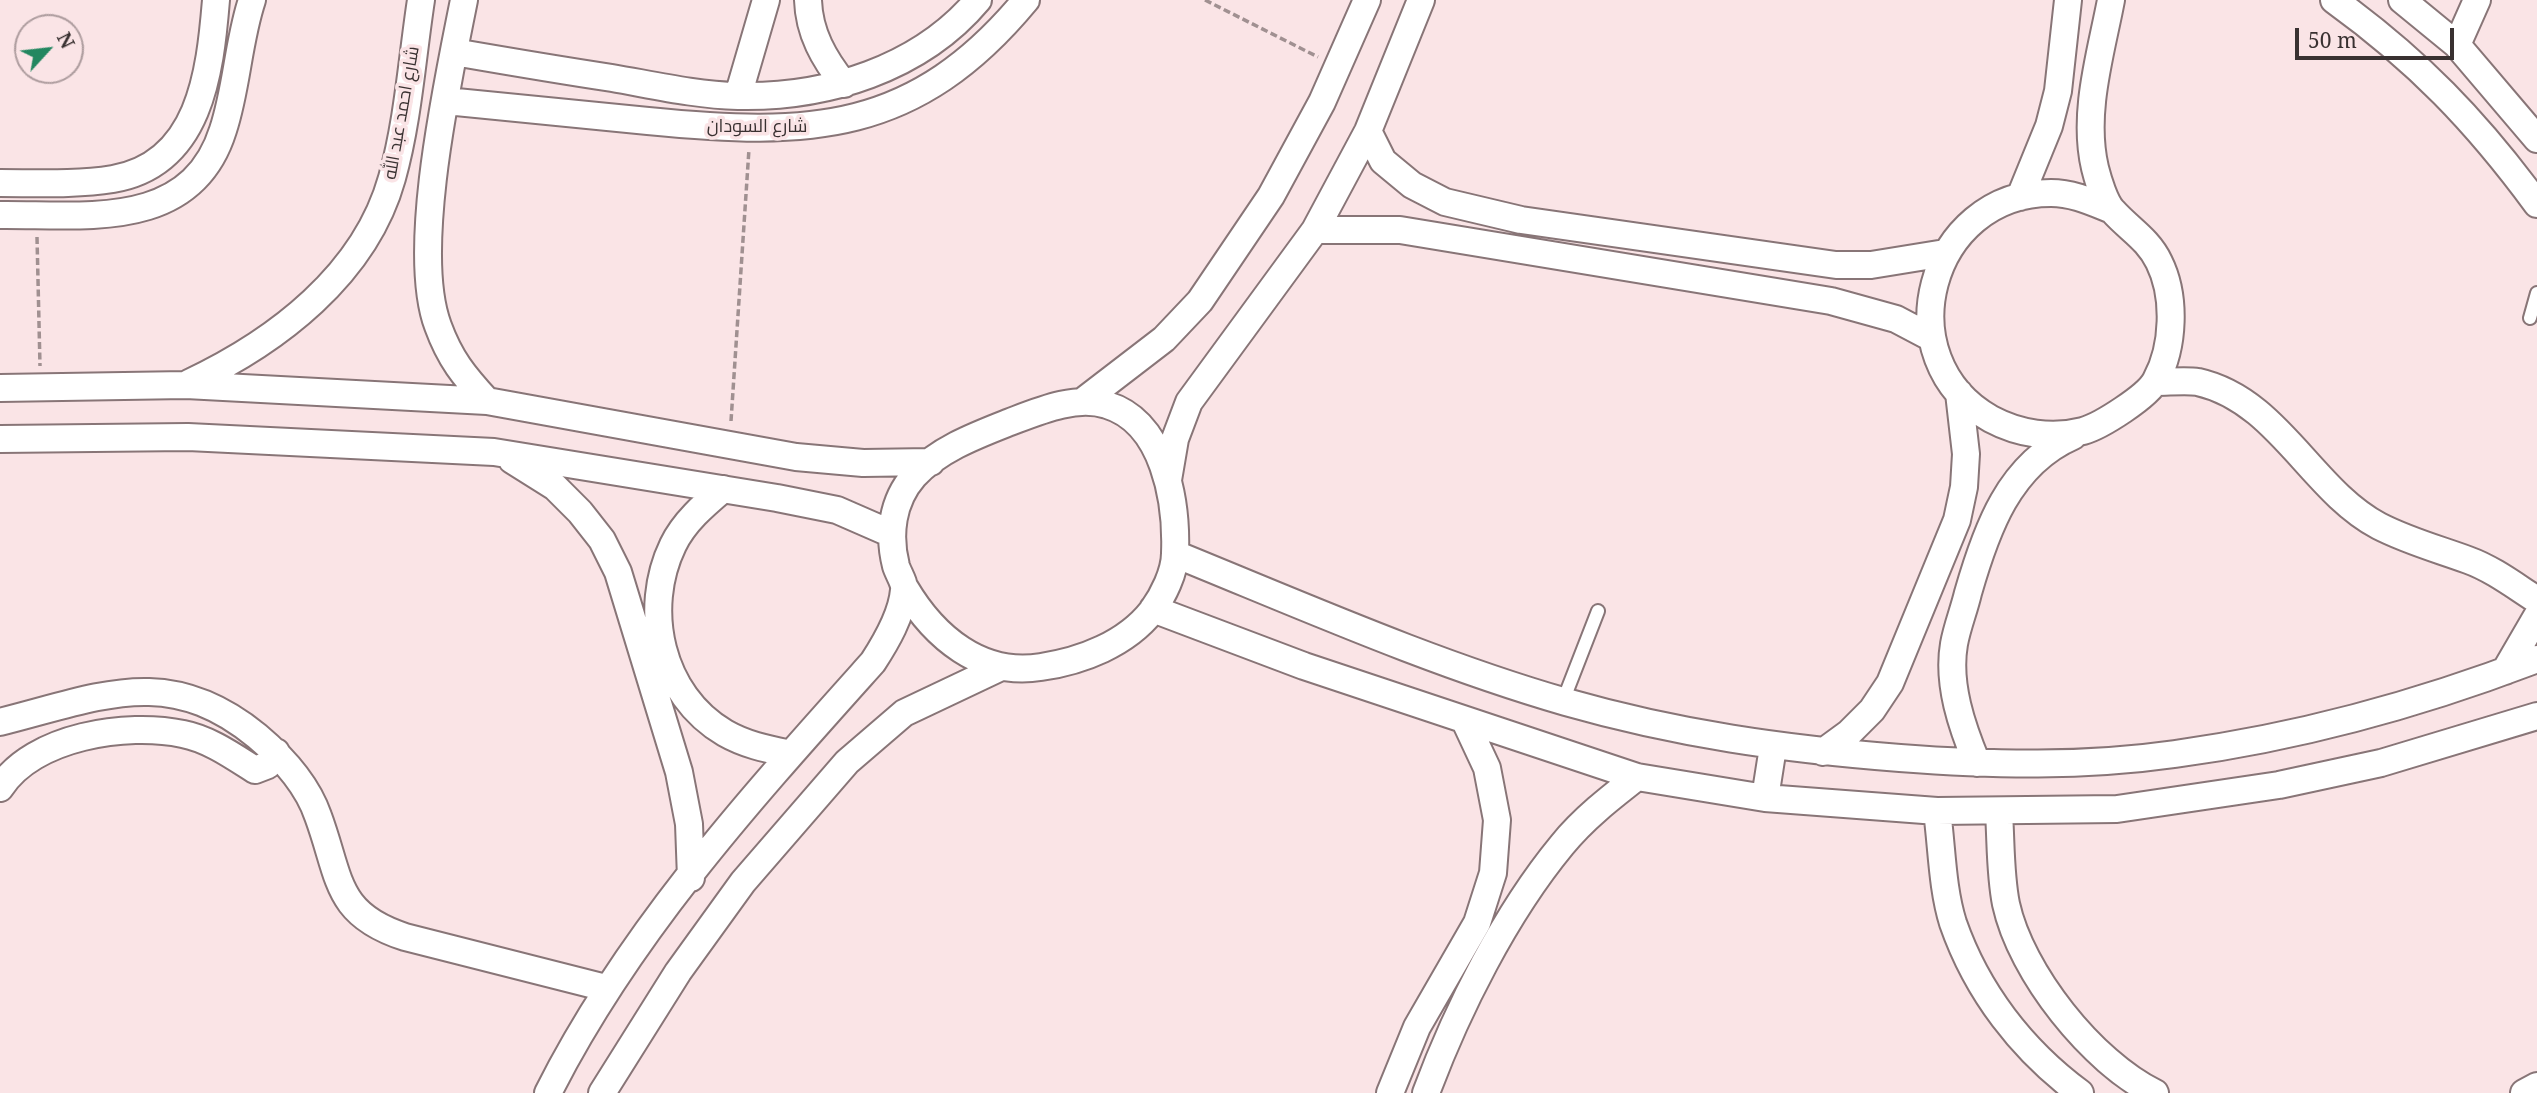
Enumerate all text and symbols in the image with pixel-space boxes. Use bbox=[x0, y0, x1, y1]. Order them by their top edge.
north arrow bbox=[14, 14, 84, 84]
scale bar bbox=[2299, 14, 2458, 58]
text: 50 m bbox=[2308, 26, 2357, 54]
text: N bbox=[51, 28, 81, 53]
street label: شارع احمد عبد الله bbox=[380, 45, 424, 181]
street label: شارع السودان bbox=[707, 116, 807, 138]

